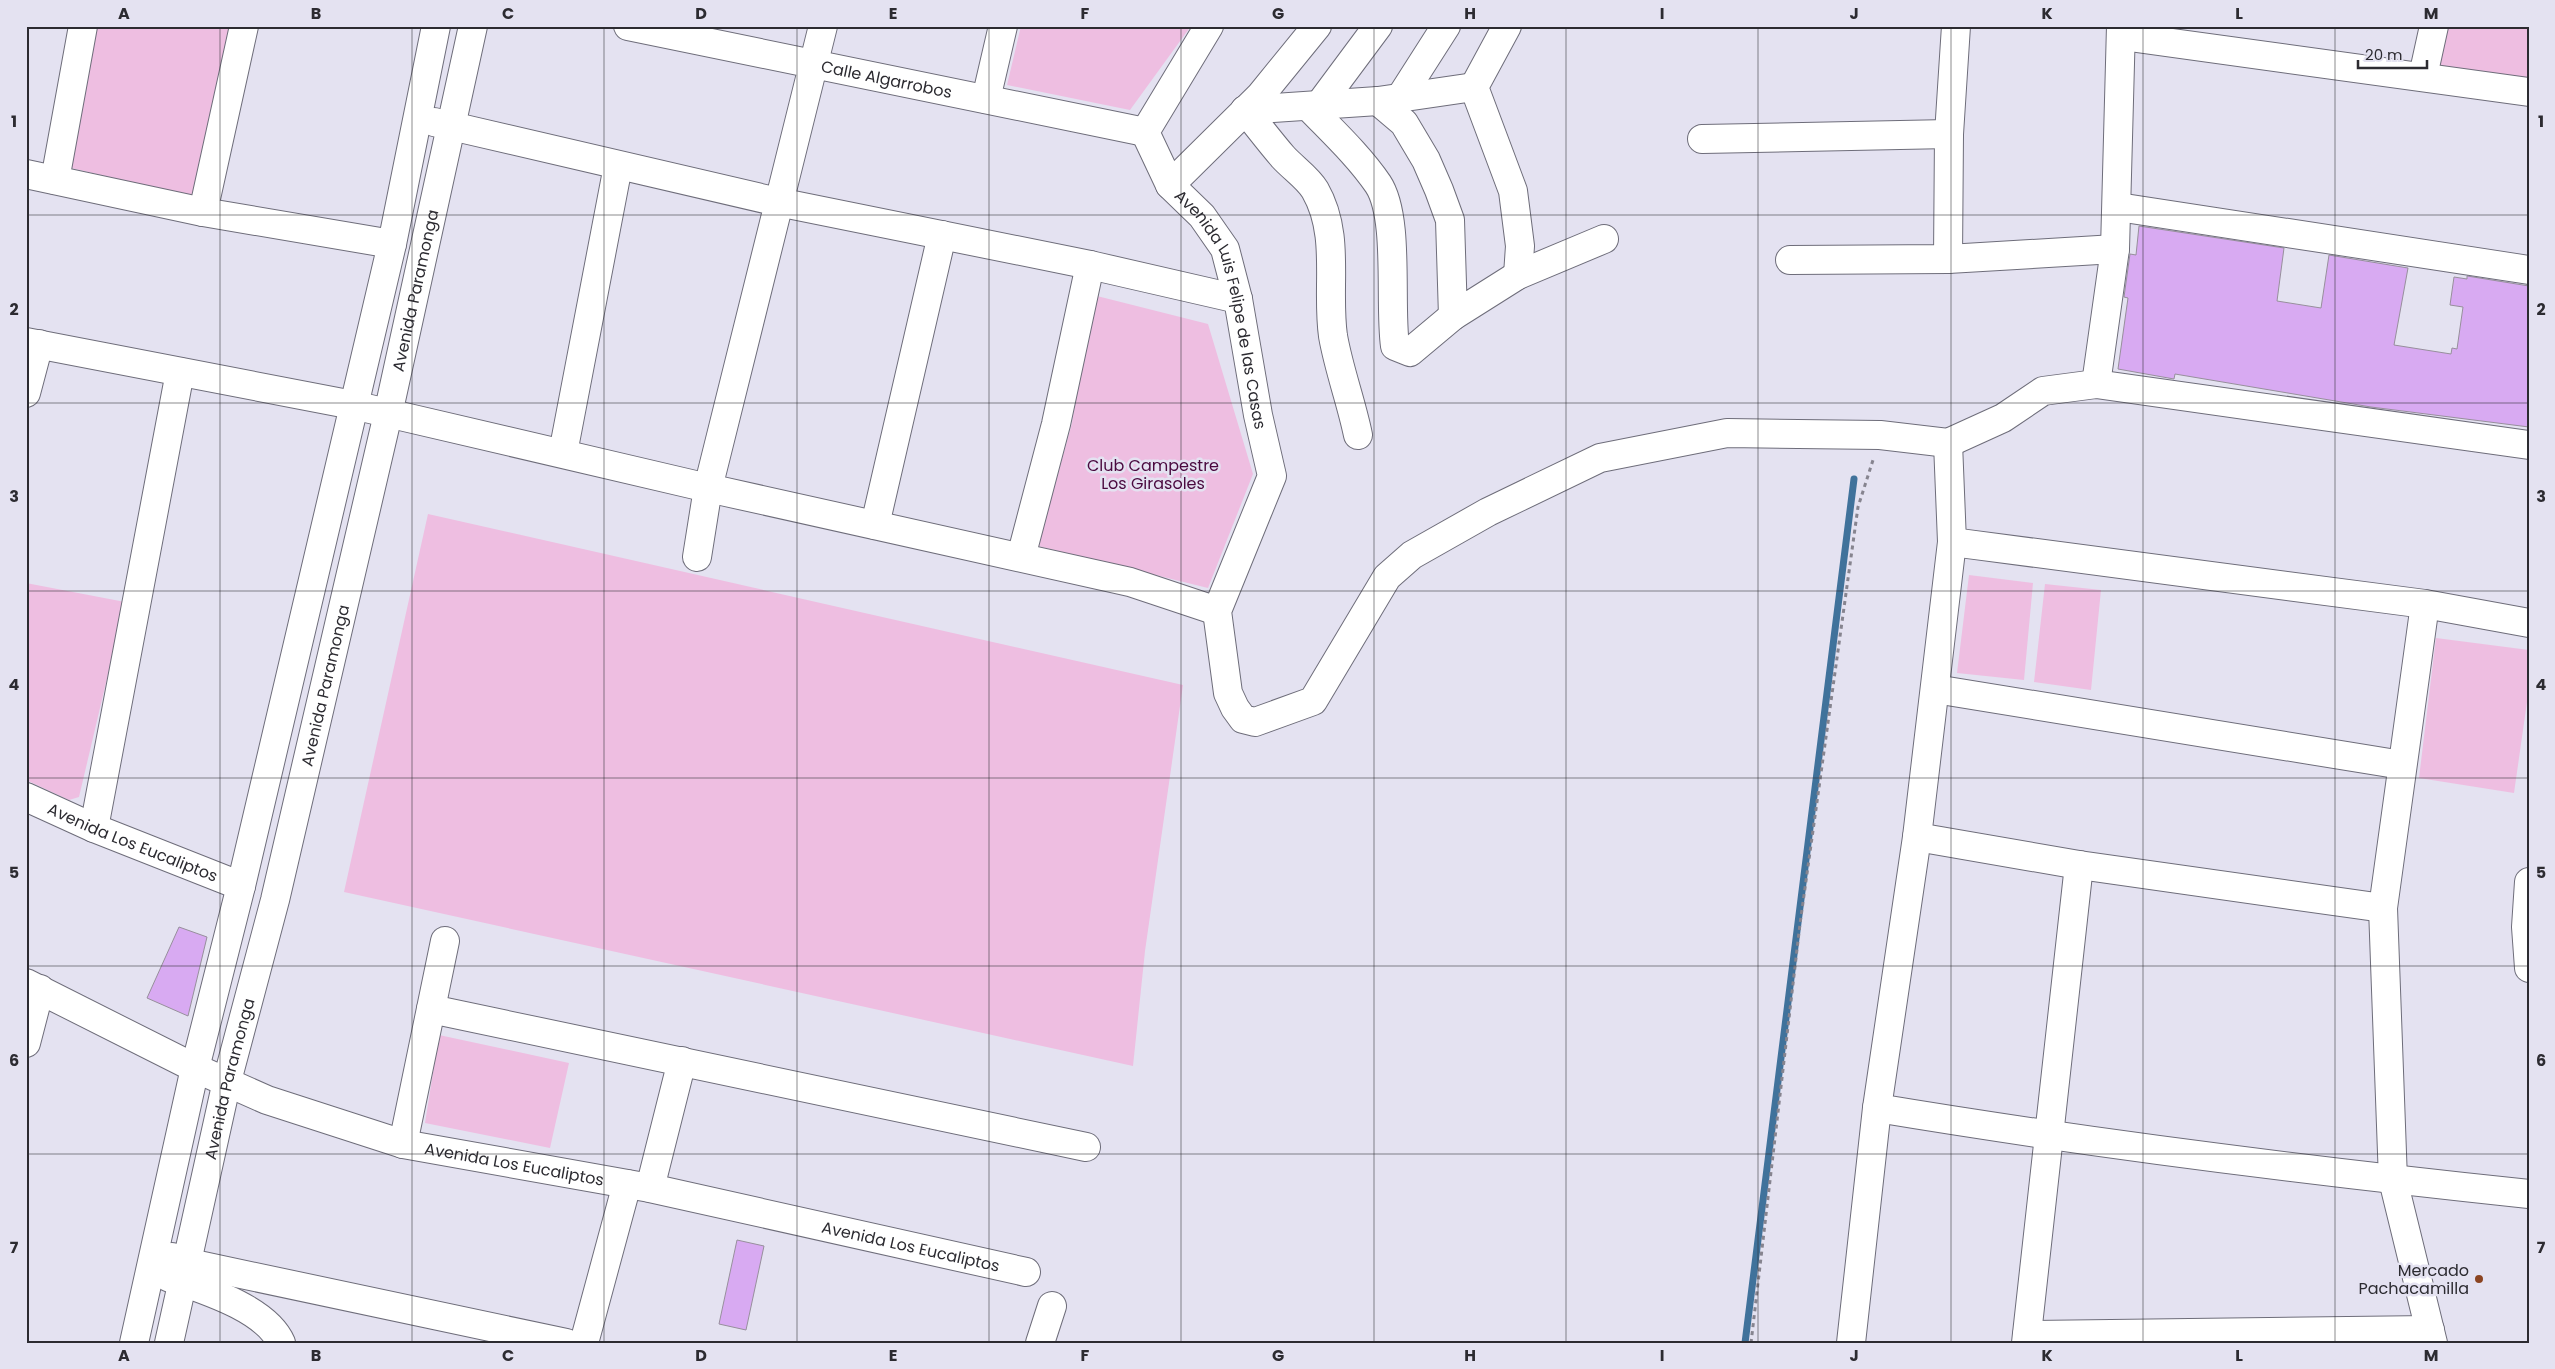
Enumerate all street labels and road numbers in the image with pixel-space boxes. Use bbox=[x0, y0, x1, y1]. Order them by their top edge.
street label: Calle Algarrobos bbox=[819, 55, 954, 104]
street label: Avenida Luis Felipe de las Casas bbox=[1169, 185, 1272, 432]
street label: Avenida Paramonga bbox=[387, 207, 444, 374]
street label: Avenida Paramonga bbox=[295, 602, 355, 769]
street label: Avenida Los Eucaliptos bbox=[44, 797, 221, 888]
street label: Avenida Paramonga bbox=[199, 996, 260, 1162]
street label: Avenida Los Eucaliptos bbox=[423, 1137, 606, 1192]
street label: Avenida Los Eucaliptos bbox=[819, 1216, 1002, 1278]

